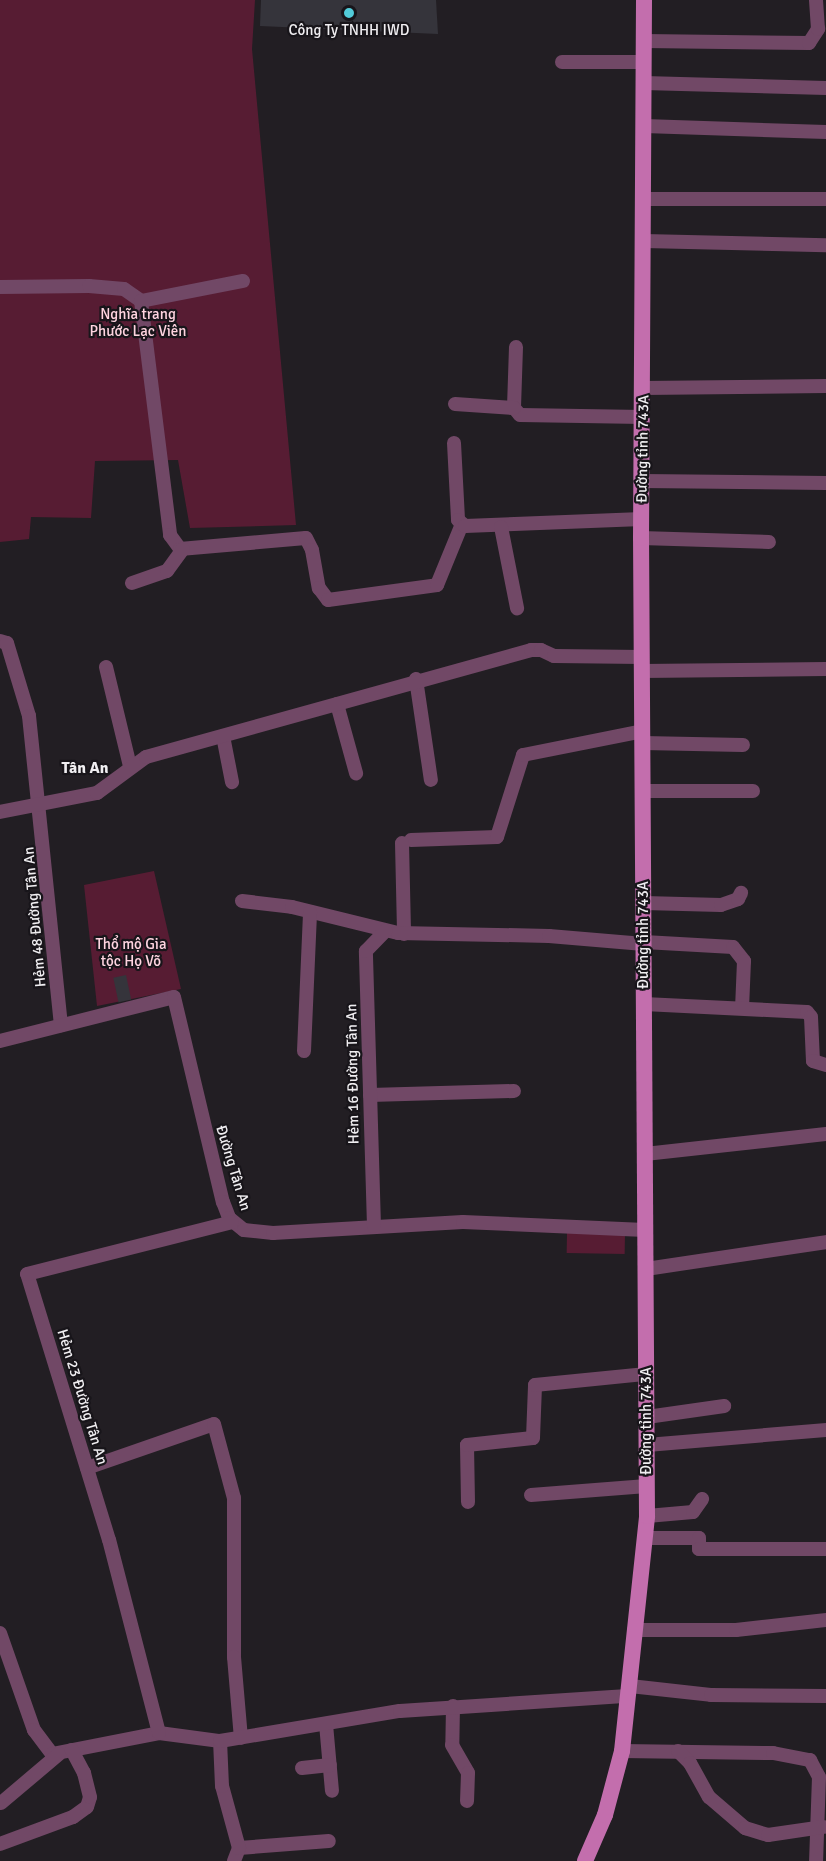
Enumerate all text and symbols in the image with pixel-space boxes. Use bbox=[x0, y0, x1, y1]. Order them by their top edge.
marker: Công Ty TNHH IWD bbox=[342, 6, 356, 20]
place label: Công Ty TNHH IWD bbox=[289, 22, 409, 40]
park label: Nghĩa trang Phước Lạc Viên bbox=[89, 305, 187, 340]
street label: Đường tỉnh 743A bbox=[633, 395, 653, 503]
district label: Tân An bbox=[62, 758, 108, 778]
street label: Hẻm 48 Đường Tân An bbox=[20, 846, 50, 988]
street label: Đường tỉnh 743A bbox=[635, 881, 653, 989]
park label: Thổ mộ Gia tộc Họ Võ bbox=[95, 935, 167, 970]
street label: Hẻm 16 Đường Tân An bbox=[343, 1003, 363, 1145]
street label: Đường Tân An bbox=[211, 1123, 255, 1213]
street label: Hẻm 23 Đường Tân An bbox=[53, 1327, 111, 1467]
street label: Đường tỉnh 743A bbox=[638, 1367, 656, 1475]

